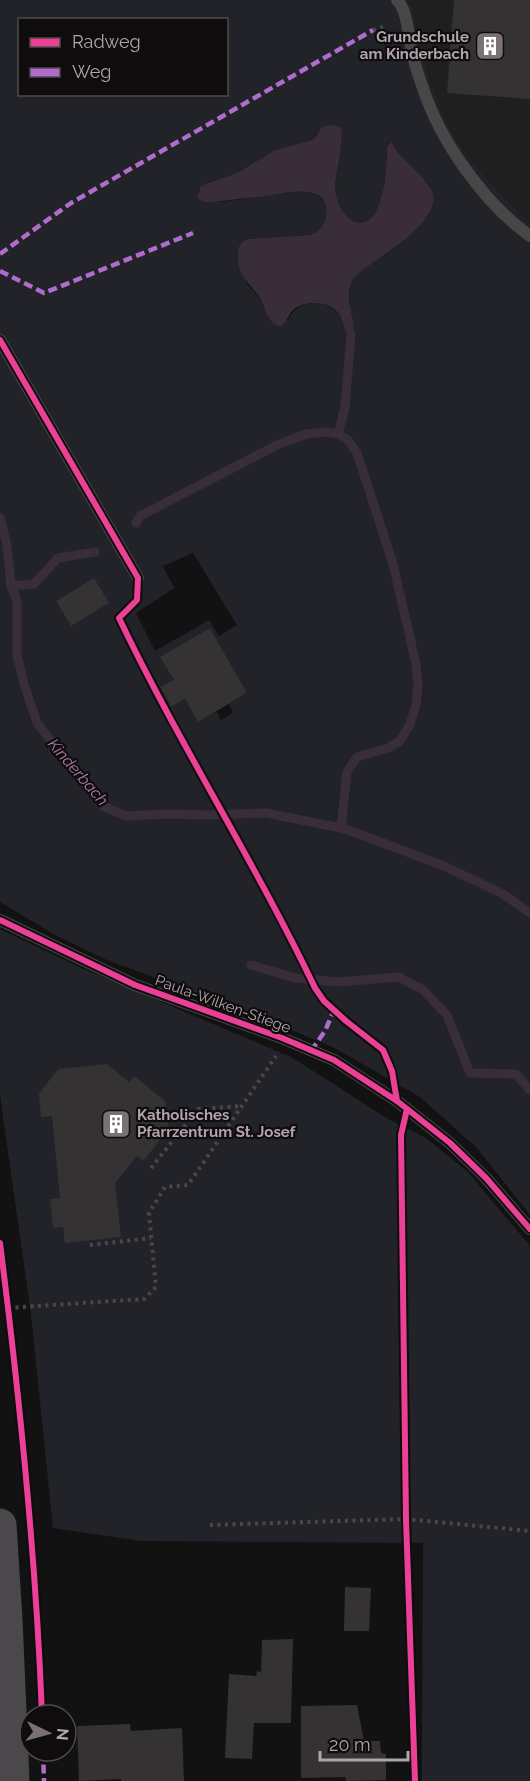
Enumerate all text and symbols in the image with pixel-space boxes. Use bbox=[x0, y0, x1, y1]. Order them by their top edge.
legend bbox=[18, 18, 228, 96]
place label: Grundschule am Kinderbach bbox=[360, 28, 469, 63]
building icon: Grundschule am Kinderbach bbox=[474, 30, 506, 62]
text: Radweg bbox=[72, 31, 141, 52]
text: Weg bbox=[72, 61, 111, 82]
water label: Kinderbach bbox=[44, 735, 112, 809]
street label: Paula-Wilken-Stiege bbox=[153, 971, 293, 1037]
place label: Katholisches Pfarrzentrum St. Josef bbox=[137, 1106, 296, 1141]
building icon: Katholisches Pfarrzentrum St. Josef bbox=[100, 1108, 132, 1140]
north arrow bbox=[18, 1703, 78, 1763]
scale bar bbox=[320, 1724, 408, 1762]
text: N bbox=[52, 1727, 72, 1741]
text: 20 m bbox=[329, 1734, 371, 1755]

